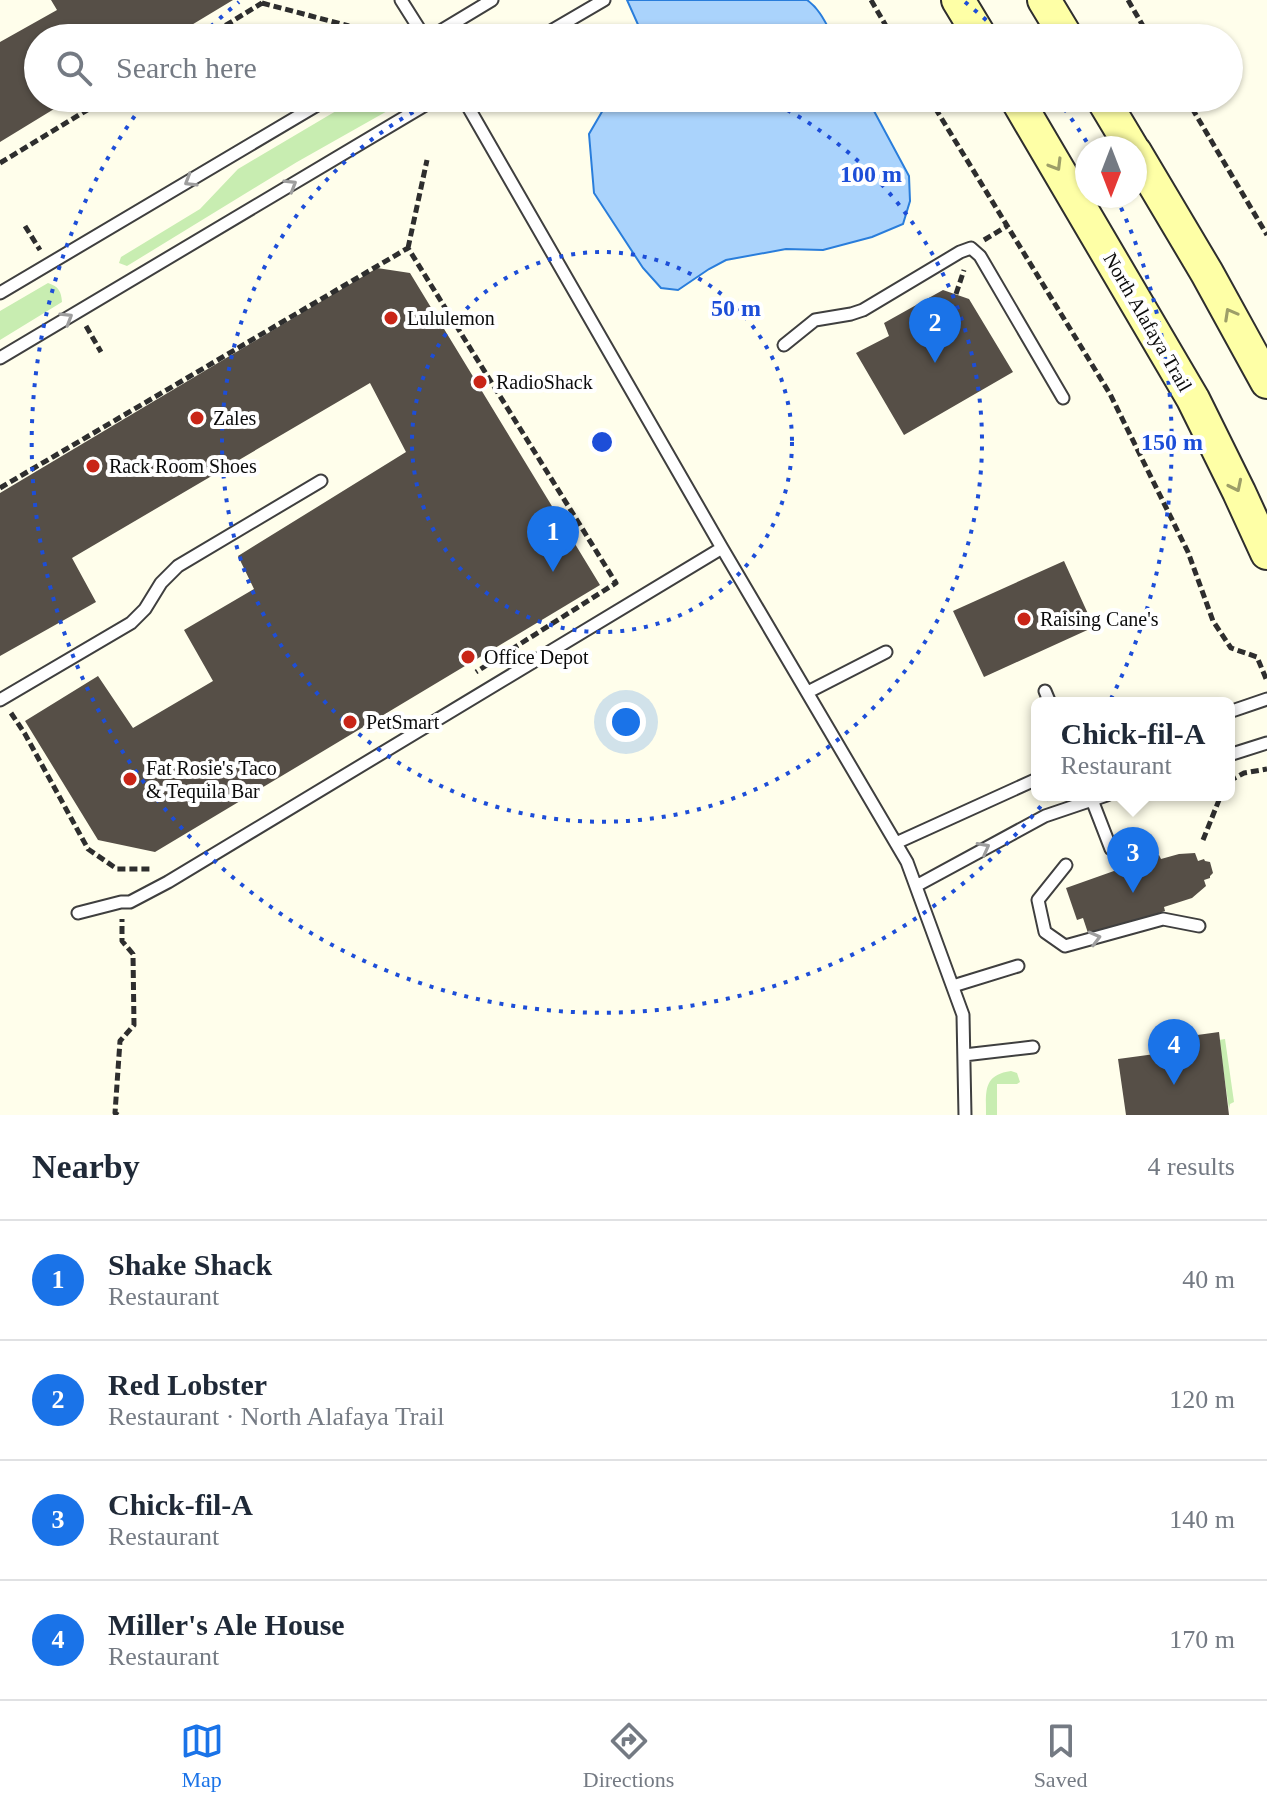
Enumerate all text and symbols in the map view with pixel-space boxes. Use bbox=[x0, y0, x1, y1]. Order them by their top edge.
search box bbox=[24, 24, 1243, 112]
icon: search bbox=[52, 46, 96, 90]
text: Search here bbox=[116, 51, 257, 84]
north arrow bbox=[1075, 136, 1147, 208]
one-way arrow bbox=[1046, 156, 1062, 171]
text: 100 m bbox=[840, 161, 902, 187]
one-way arrow bbox=[184, 171, 199, 186]
one-way arrow bbox=[282, 179, 297, 195]
street label: North Alafaya Trail bbox=[1098, 249, 1197, 396]
text: 50 m bbox=[711, 295, 761, 321]
pin: 2 bbox=[909, 297, 961, 363]
place label: Lululemon bbox=[407, 307, 495, 329]
one-way arrow bbox=[1224, 307, 1239, 322]
marker: Lululemon bbox=[382, 309, 400, 327]
one-way arrow bbox=[58, 312, 73, 328]
place label: RadioShack bbox=[496, 371, 593, 393]
marker: RadioShack bbox=[471, 373, 489, 391]
place label: Zales bbox=[213, 407, 257, 429]
marker: Zales bbox=[188, 409, 206, 427]
centre of rings bbox=[588, 428, 616, 456]
text: 150 m bbox=[1141, 429, 1203, 455]
place label: Rack Room Shoes bbox=[109, 455, 257, 477]
marker: Rack Room Shoes bbox=[84, 457, 102, 475]
one-way arrow bbox=[1226, 478, 1242, 492]
pin: 1 bbox=[527, 506, 579, 572]
place label: Raising Cane's bbox=[1040, 608, 1159, 631]
marker: Raising Cane's bbox=[1015, 610, 1033, 628]
place label: Office Depot bbox=[484, 646, 589, 669]
marker: Office Depot bbox=[459, 648, 477, 666]
popup bbox=[1031, 697, 1235, 801]
your location bbox=[606, 702, 646, 742]
place label: PetSmart bbox=[366, 711, 440, 733]
marker: PetSmart bbox=[341, 713, 359, 731]
text: Chick-fil-A bbox=[1061, 717, 1206, 750]
text: Restaurant bbox=[1061, 751, 1172, 780]
place label: Fat Rosie's Taco & Tequila Bar bbox=[146, 757, 277, 803]
marker: Fat Rosie's Taco & Tequila Bar bbox=[121, 770, 139, 788]
pin: 3 bbox=[1107, 827, 1159, 893]
one-way arrow bbox=[976, 843, 991, 858]
one-way arrow bbox=[1088, 931, 1102, 947]
pin: 4 bbox=[1148, 1019, 1200, 1085]
text: Nearby bbox=[32, 1148, 140, 1185]
text: 4 results bbox=[1148, 1152, 1235, 1181]
text: Shake Shack bbox=[108, 1248, 272, 1281]
text: 1 bbox=[52, 1265, 65, 1294]
text: 40 m bbox=[1182, 1265, 1235, 1294]
text: Restaurant bbox=[108, 1282, 219, 1311]
text: Red Lobster bbox=[108, 1368, 267, 1401]
text: 2 bbox=[52, 1385, 65, 1414]
text: 120 m bbox=[1169, 1385, 1235, 1414]
text: Restaurant · North Alafaya Trail bbox=[108, 1402, 445, 1431]
text: Chick-fil-A bbox=[108, 1488, 253, 1521]
text: 3 bbox=[52, 1505, 65, 1534]
text: 140 m bbox=[1169, 1505, 1235, 1534]
text: Restaurant bbox=[108, 1522, 219, 1551]
text: Miller's Ale House bbox=[108, 1608, 345, 1641]
text: 4 bbox=[52, 1625, 65, 1654]
text: 170 m bbox=[1169, 1625, 1235, 1654]
text: Restaurant bbox=[108, 1642, 219, 1671]
tab: Map bbox=[180, 1719, 224, 1793]
tab: Directions bbox=[583, 1719, 674, 1793]
tab: Saved bbox=[1034, 1719, 1087, 1793]

